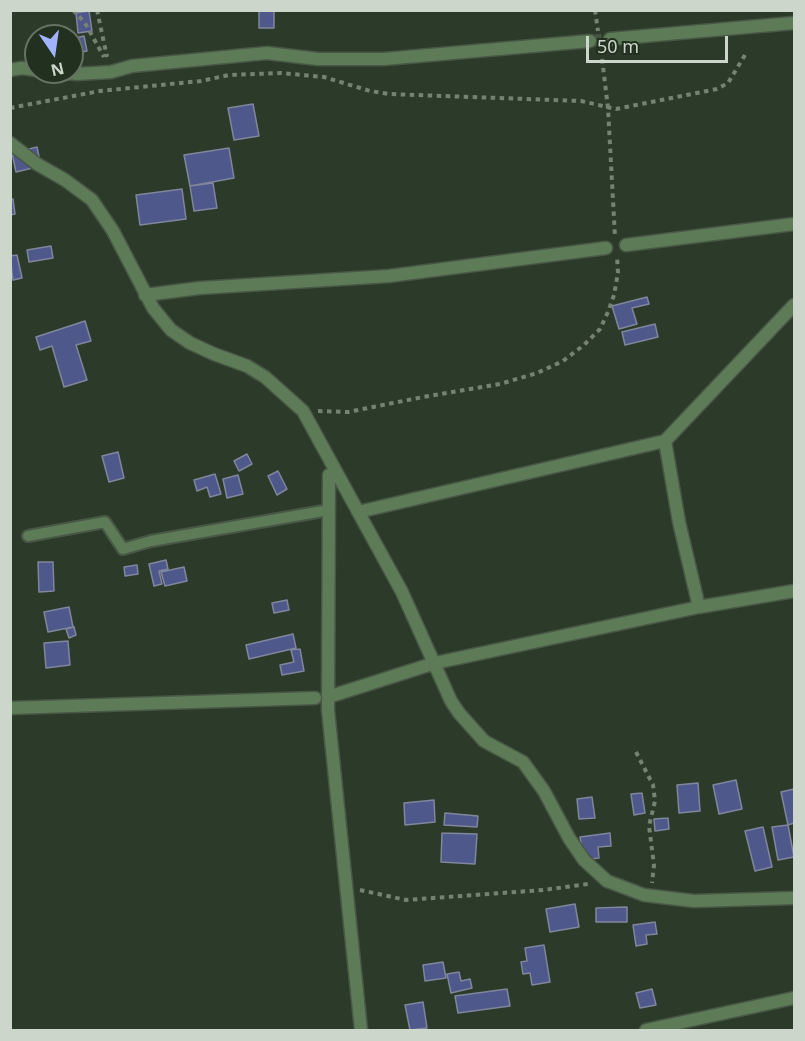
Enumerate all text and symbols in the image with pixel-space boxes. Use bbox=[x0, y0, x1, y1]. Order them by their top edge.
north arrow bbox=[24, 24, 84, 84]
scale bar bbox=[589, 24, 732, 62]
text: 50 m bbox=[597, 34, 639, 58]
text: N bbox=[49, 57, 66, 82]

